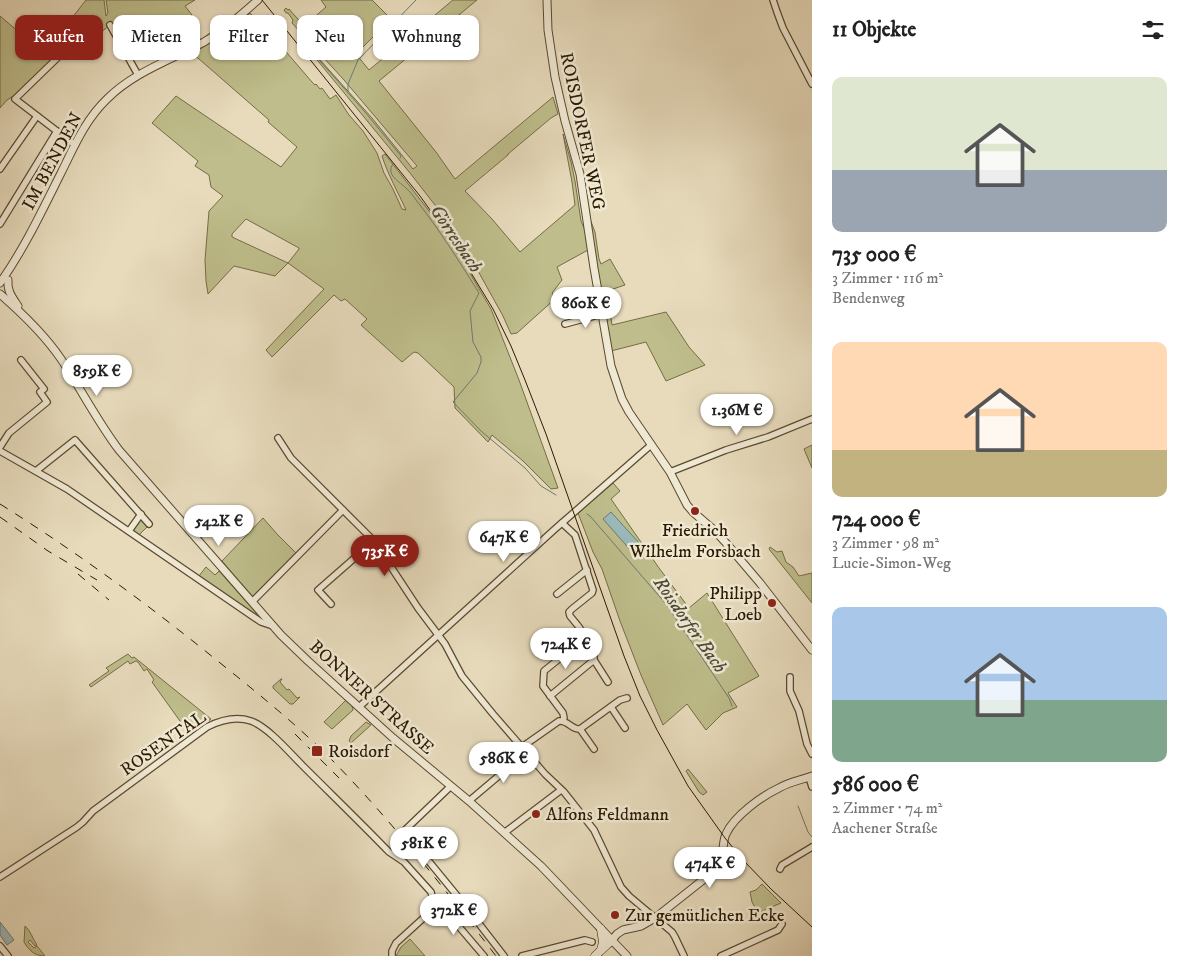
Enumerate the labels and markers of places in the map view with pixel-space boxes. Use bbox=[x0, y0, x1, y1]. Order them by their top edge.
pin: 860K € bbox=[545, 286, 627, 329]
pin: 859K € bbox=[56, 354, 138, 397]
pin: 1.36M € bbox=[691, 394, 783, 436]
pin: 542K € bbox=[178, 504, 260, 547]
marker: Friedrich Wilhelm Forsbach bbox=[689, 505, 701, 517]
pin: 647K € bbox=[463, 520, 545, 563]
place label: Friedrich Wilhelm Forsbach bbox=[628, 520, 761, 563]
pin: 735K € bbox=[344, 534, 426, 577]
place label: Philipp Loeb bbox=[709, 583, 762, 626]
marker: Philipp Loeb bbox=[766, 597, 778, 609]
pin: 724K € bbox=[525, 628, 607, 670]
place label: Roisdorf bbox=[328, 741, 393, 763]
pin: 586K € bbox=[463, 742, 545, 784]
marker: Roisdorf bbox=[310, 744, 324, 758]
place label: Alfons Feldmann bbox=[546, 804, 670, 826]
marker: Alfons Feldmann bbox=[530, 808, 542, 820]
pin: 581K € bbox=[383, 826, 465, 869]
pin: 474K € bbox=[669, 846, 751, 889]
pin: 372K € bbox=[413, 894, 495, 936]
place label: Zur gemütlichen Ecke bbox=[625, 905, 785, 927]
marker: Zur gemütlichen Ecke bbox=[609, 909, 621, 921]

